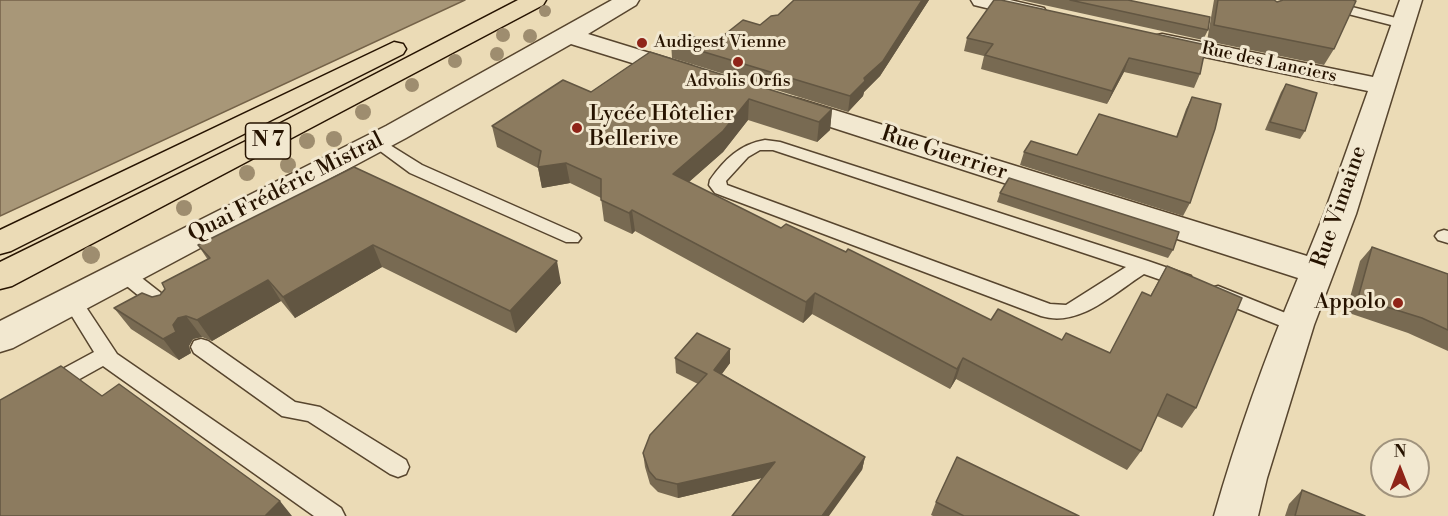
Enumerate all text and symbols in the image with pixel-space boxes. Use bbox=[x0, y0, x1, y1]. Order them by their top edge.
place label: Audigest Vienne bbox=[654, 32, 786, 54]
marker: Audigest Vienne bbox=[635, 36, 649, 50]
street label: Rue des Lanciers bbox=[1199, 38, 1339, 88]
marker: Advolis Orfis bbox=[731, 55, 745, 69]
place label: Advolis Orfis bbox=[685, 71, 791, 93]
place label: Lycée Hôtelier Bellerive bbox=[589, 102, 734, 154]
marker: Lycée Hôtelier Bellerive bbox=[570, 121, 584, 135]
street label: Rue Guerrier bbox=[878, 121, 1010, 187]
road number: N 7 bbox=[246, 123, 290, 159]
street label: Quai Frédéric Mistral bbox=[184, 127, 388, 249]
street label: Rue Vimaine bbox=[1307, 143, 1373, 271]
place label: Appolo bbox=[1314, 290, 1386, 316]
marker: Appolo bbox=[1391, 296, 1405, 310]
north arrow bbox=[1370, 438, 1430, 498]
text: N bbox=[1394, 442, 1406, 462]

